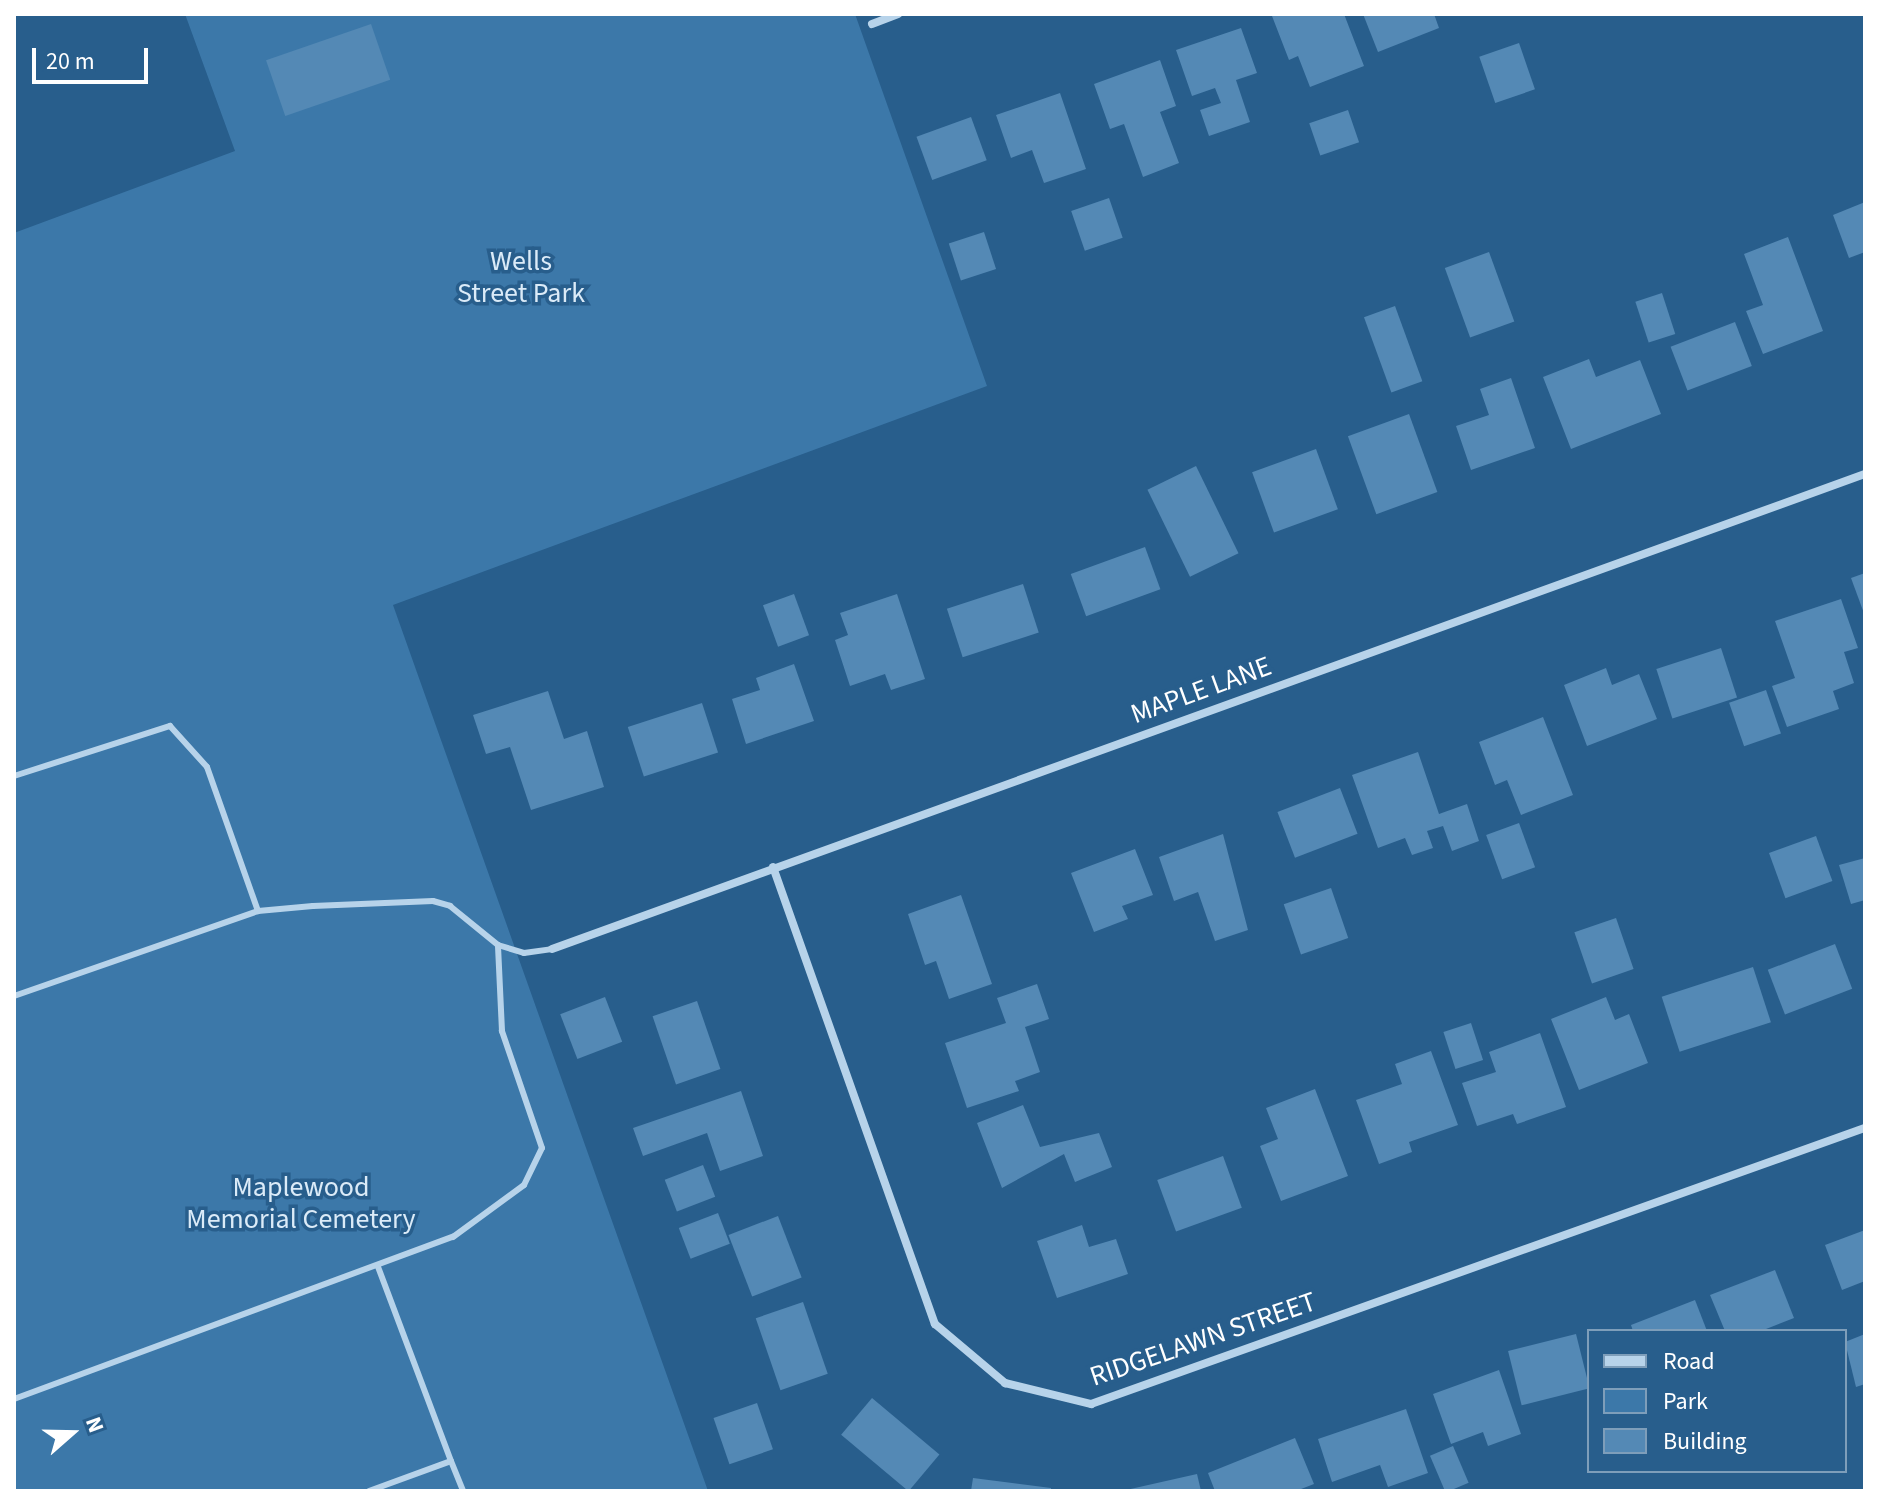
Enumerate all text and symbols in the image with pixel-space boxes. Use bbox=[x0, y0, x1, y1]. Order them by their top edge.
scale bar bbox=[36, 32, 152, 82]
text: 20 m bbox=[46, 44, 95, 79]
park label: Wells Street Park bbox=[457, 244, 585, 310]
street label: MAPLE LANE bbox=[1126, 649, 1276, 731]
park label: Maplewood Memorial Cemetery bbox=[186, 1170, 416, 1236]
street label: RIDGELAWN STREET bbox=[1085, 1285, 1321, 1393]
legend bbox=[1587, 1329, 1847, 1473]
text: Road bbox=[1663, 1344, 1715, 1379]
text: Park bbox=[1663, 1384, 1708, 1419]
north arrow bbox=[32, 1393, 112, 1473]
text: N bbox=[77, 1412, 112, 1437]
text: Building bbox=[1663, 1424, 1747, 1459]

